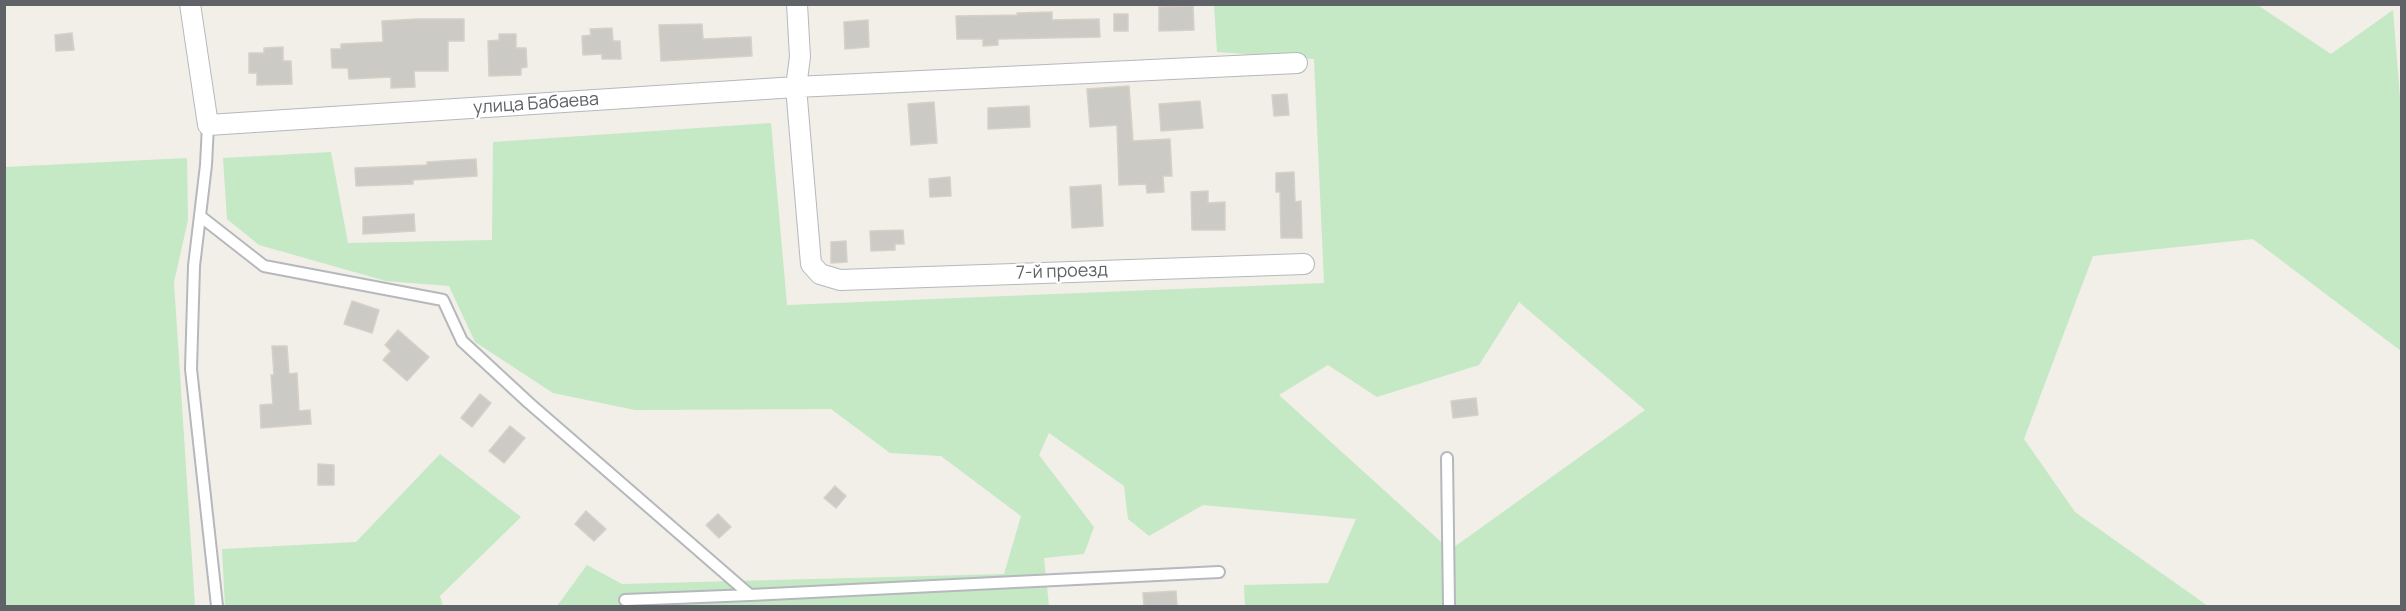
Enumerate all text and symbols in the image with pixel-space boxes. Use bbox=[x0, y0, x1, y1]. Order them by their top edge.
street label: улица Бабаева bbox=[472, 89, 600, 119]
street label: 7-й проезд bbox=[1016, 260, 1108, 284]

